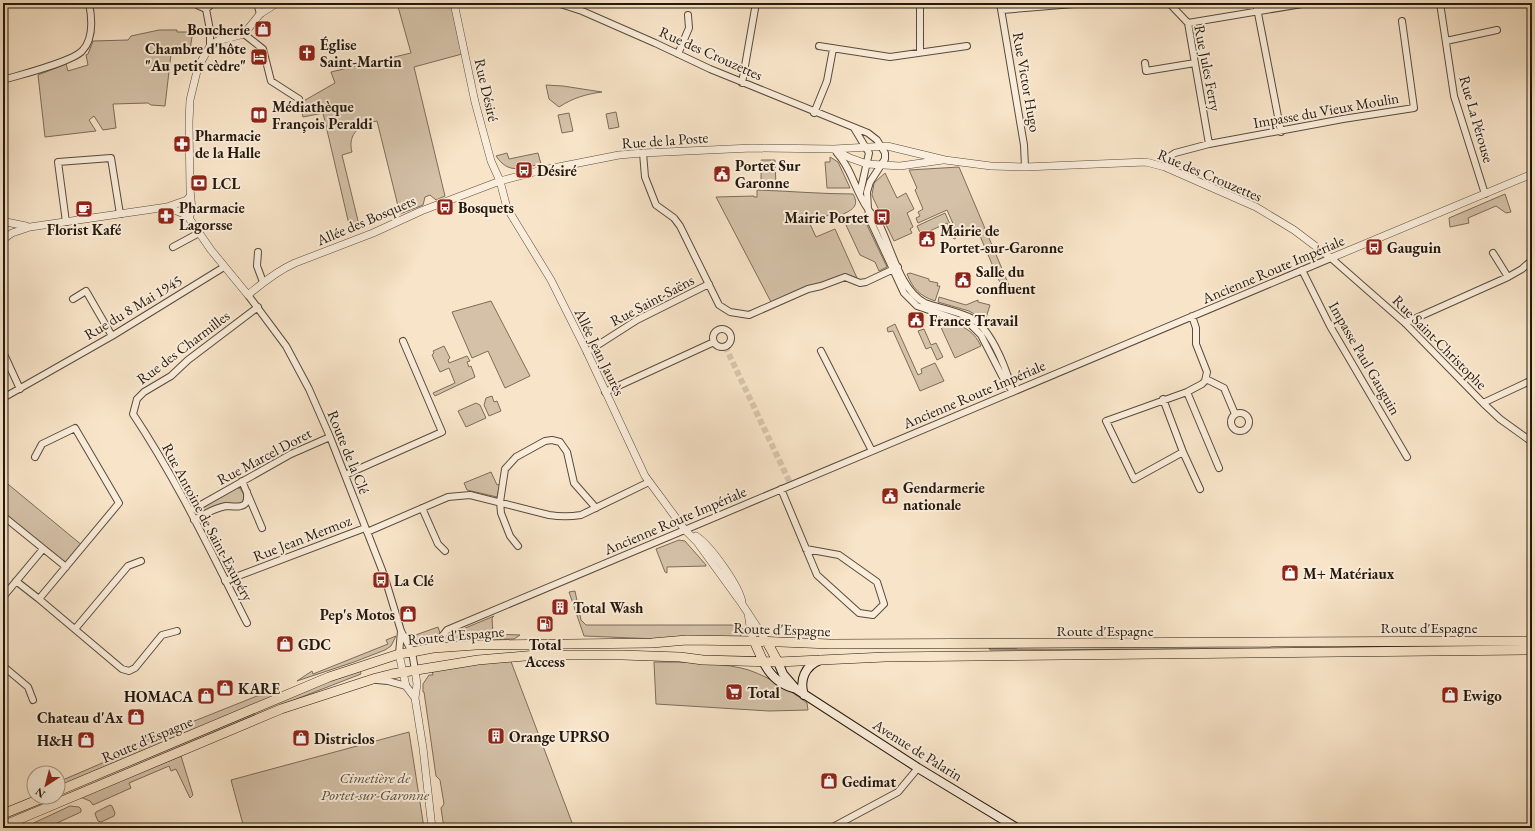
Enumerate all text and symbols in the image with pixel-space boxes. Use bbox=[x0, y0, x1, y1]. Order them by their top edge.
shop icon: Boucherie bbox=[253, 19, 273, 39]
place label: Boucherie bbox=[187, 20, 250, 39]
street label: Rue des Crouzettes bbox=[656, 22, 766, 84]
street label: Rue Jules Ferry bbox=[1190, 23, 1226, 113]
street label: Rue Victor Hugo bbox=[1009, 31, 1045, 133]
place label: Église Saint-Martin bbox=[320, 35, 402, 71]
place label: Chambre d'hôte "Au petit cèdre" bbox=[145, 39, 246, 75]
church icon: Église Saint-Martin bbox=[297, 43, 317, 63]
hotel icon: Chambre d'hôte "Au petit cèdre" bbox=[249, 47, 269, 67]
street label: Rue Désiré bbox=[471, 57, 503, 123]
street label: Rue La Pérouse bbox=[1456, 73, 1499, 165]
street label: Impasse du Vieux Moulin bbox=[1252, 88, 1400, 132]
place label: Médiathèque François Peraldi bbox=[272, 97, 373, 133]
library icon: Médiathèque François Peraldi bbox=[249, 105, 269, 125]
place label: Pharmacie de la Halle bbox=[195, 126, 261, 162]
street label: Rue de la Poste bbox=[621, 127, 709, 153]
pharmacy icon: Pharmacie de la Halle bbox=[172, 134, 192, 154]
street label: Rue des Crouzettes bbox=[1155, 144, 1265, 206]
place label: Portet Sur Garonne bbox=[735, 156, 801, 192]
bus stop icon: Désiré bbox=[514, 160, 534, 180]
place label: Désiré bbox=[537, 161, 577, 180]
public building icon: Portet Sur Garonne bbox=[712, 164, 732, 184]
bank icon: LCL bbox=[189, 173, 209, 193]
place label: LCL bbox=[212, 174, 240, 193]
street label: Allée des Bosquets bbox=[313, 191, 418, 250]
bus stop icon: Bosquets bbox=[435, 197, 455, 217]
place label: Pharmacie Lagorsse bbox=[179, 198, 245, 234]
place label: Bosquets bbox=[458, 198, 514, 217]
cafe icon: Florist Kafé bbox=[74, 199, 94, 219]
pharmacy icon: Pharmacie Lagorsse bbox=[156, 206, 176, 226]
bus stop icon: Mairie Portet bbox=[872, 207, 892, 227]
place label: Mairie Portet bbox=[784, 208, 869, 227]
place label: Florist Kafé bbox=[47, 220, 121, 239]
place label: Mairie de Portet-sur-Garonne bbox=[940, 221, 1063, 257]
public building icon: Mairie de Portet-sur-Garonne bbox=[917, 229, 937, 249]
street label: Ancienne Route Impériale bbox=[1198, 230, 1347, 308]
bus stop icon: Gauguin bbox=[1364, 237, 1384, 257]
place label: Gauguin bbox=[1387, 238, 1442, 257]
place label: Salle du confluent bbox=[976, 262, 1036, 298]
street label: Rue du 8 Mai 1945 bbox=[81, 270, 185, 344]
street label: Rue Saint-Saëns bbox=[607, 270, 697, 330]
public building icon: Salle du confluent bbox=[953, 270, 973, 290]
street label: Rue Saint-Christophe bbox=[1389, 291, 1491, 393]
street label: Impasse Paul Gauguin bbox=[1325, 298, 1405, 418]
street label: Allée Jean Jaurès bbox=[570, 304, 629, 399]
street label: Rue des Charmilles bbox=[133, 306, 233, 388]
public building icon: France Travail bbox=[906, 310, 926, 330]
place label: France Travail bbox=[929, 311, 1019, 330]
street label: Ancienne Route Impériale bbox=[899, 355, 1048, 433]
street label: Route de la Clé bbox=[324, 407, 374, 497]
street label: Rue Marcel Doret bbox=[214, 423, 315, 489]
street label: Rue Antoine de Saint-Exupéry bbox=[158, 440, 258, 605]
place label: Gendarmerie nationale bbox=[903, 478, 985, 514]
street label: Ancienne Route Impériale bbox=[600, 481, 749, 559]
public building icon: Gendarmerie nationale bbox=[880, 486, 900, 506]
street label: Rue Jean Mermoz bbox=[250, 510, 354, 565]
shop icon: M+ Matériaux bbox=[1280, 563, 1300, 583]
place label: M+ Matériaux bbox=[1303, 564, 1395, 583]
bus stop icon: La Clé bbox=[371, 570, 391, 590]
place label: La Clé bbox=[394, 571, 434, 590]
building icon: Total Wash bbox=[550, 597, 570, 617]
place label: Total Wash bbox=[573, 598, 644, 617]
shop icon: Pep's Motos bbox=[398, 604, 418, 624]
place label: Pep's Motos bbox=[320, 605, 395, 624]
fuel station icon: Total Access bbox=[535, 614, 555, 634]
street label: Route d'Espagne bbox=[733, 618, 831, 640]
street label: Route d'Espagne bbox=[1380, 618, 1478, 637]
street label: Route d'Espagne bbox=[407, 621, 505, 649]
street label: Route d'Espagne bbox=[1056, 621, 1154, 640]
shop icon: GDC bbox=[275, 634, 295, 654]
place label: GDC bbox=[298, 635, 331, 654]
place label: Total Access bbox=[524, 635, 565, 671]
shop icon: KARE bbox=[215, 678, 235, 698]
place label: KARE bbox=[238, 679, 280, 698]
supermarket icon: Total bbox=[724, 682, 744, 702]
place label: Total bbox=[747, 683, 781, 702]
shop icon: Ewigo bbox=[1440, 685, 1460, 705]
shop icon: HOMACA bbox=[196, 686, 216, 706]
place label: Ewigo bbox=[1463, 686, 1502, 705]
place label: HOMACA bbox=[124, 687, 193, 706]
shop icon: Chateau d'Ax bbox=[126, 707, 146, 727]
place label: Chateau d'Ax bbox=[37, 708, 123, 727]
street label: Route d'Espagne bbox=[99, 711, 196, 767]
street label: Avenue de Palarin bbox=[869, 714, 966, 785]
building icon: Orange UPRSO bbox=[486, 726, 506, 746]
place label: Orange UPRSO bbox=[509, 727, 609, 746]
shop icon: Districlos bbox=[291, 728, 311, 748]
place label: Districlos bbox=[314, 729, 375, 748]
shop icon: H&H bbox=[76, 730, 96, 750]
place label: H&H bbox=[37, 731, 73, 750]
north arrow bbox=[26, 765, 66, 805]
park label: Cimetière de Portet-sur-Garonne bbox=[321, 768, 430, 804]
shop icon: Gedimat bbox=[819, 771, 839, 791]
place label: Gedimat bbox=[842, 772, 896, 791]
text: N bbox=[32, 785, 48, 801]

